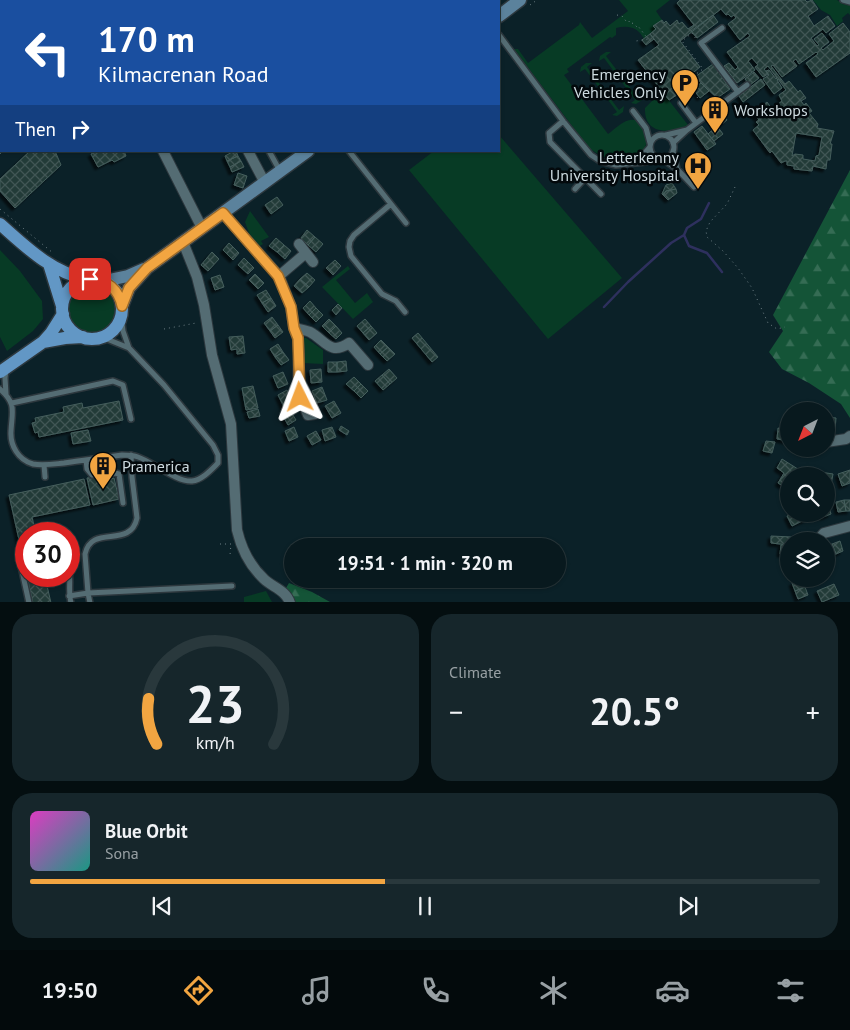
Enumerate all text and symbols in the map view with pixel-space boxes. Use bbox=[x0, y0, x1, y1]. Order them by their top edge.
text: 170 m bbox=[98, 16, 195, 62]
icon: left bbox=[15, 20, 80, 85]
text: Kilmacrenan Road bbox=[98, 60, 269, 88]
place label: Emergency Vehicles Only bbox=[573, 64, 667, 102]
parking icon: Emergency Vehicles Only bbox=[670, 68, 700, 107]
building icon: Workshops bbox=[700, 95, 730, 134]
place label: Workshops bbox=[734, 100, 808, 120]
icon: right bbox=[66, 115, 94, 143]
text: Then bbox=[15, 117, 56, 141]
place label: Letterkenny University Hospital bbox=[550, 147, 680, 185]
hospital icon: Letterkenny University Hospital bbox=[683, 151, 713, 190]
pin bbox=[69, 258, 111, 300]
icon: arrive bbox=[76, 265, 104, 293]
position arrow bbox=[273, 370, 325, 422]
north arrow bbox=[780, 402, 835, 458]
map controls bbox=[780, 402, 835, 587]
building icon: Pramerica bbox=[88, 451, 118, 490]
place label: Pramerica bbox=[122, 456, 190, 476]
button: search bbox=[780, 467, 835, 522]
speed limit sign: 30 bbox=[15, 522, 80, 587]
button: layers bbox=[780, 532, 835, 587]
text: 19:51 · 1 min · 320 m bbox=[337, 551, 513, 575]
text: Climate bbox=[449, 662, 501, 682]
text: 23 bbox=[186, 670, 245, 737]
text: 20.5° bbox=[589, 686, 680, 735]
text: − bbox=[449, 693, 463, 730]
text: + bbox=[806, 693, 820, 730]
text: km/h bbox=[196, 731, 235, 754]
text: Blue Orbit bbox=[105, 819, 188, 843]
text: Sona bbox=[105, 843, 139, 863]
icon: previous bbox=[148, 892, 176, 920]
icon: pause bbox=[411, 892, 439, 920]
icon: next bbox=[674, 892, 702, 920]
icon: directions bbox=[181, 973, 216, 1008]
icon: music bbox=[299, 973, 334, 1008]
icon: phone bbox=[418, 973, 453, 1008]
icon: climate bbox=[536, 973, 571, 1008]
icon: car bbox=[655, 973, 690, 1008]
icon: filters bbox=[773, 973, 808, 1008]
text: 19:50 bbox=[42, 976, 98, 1004]

